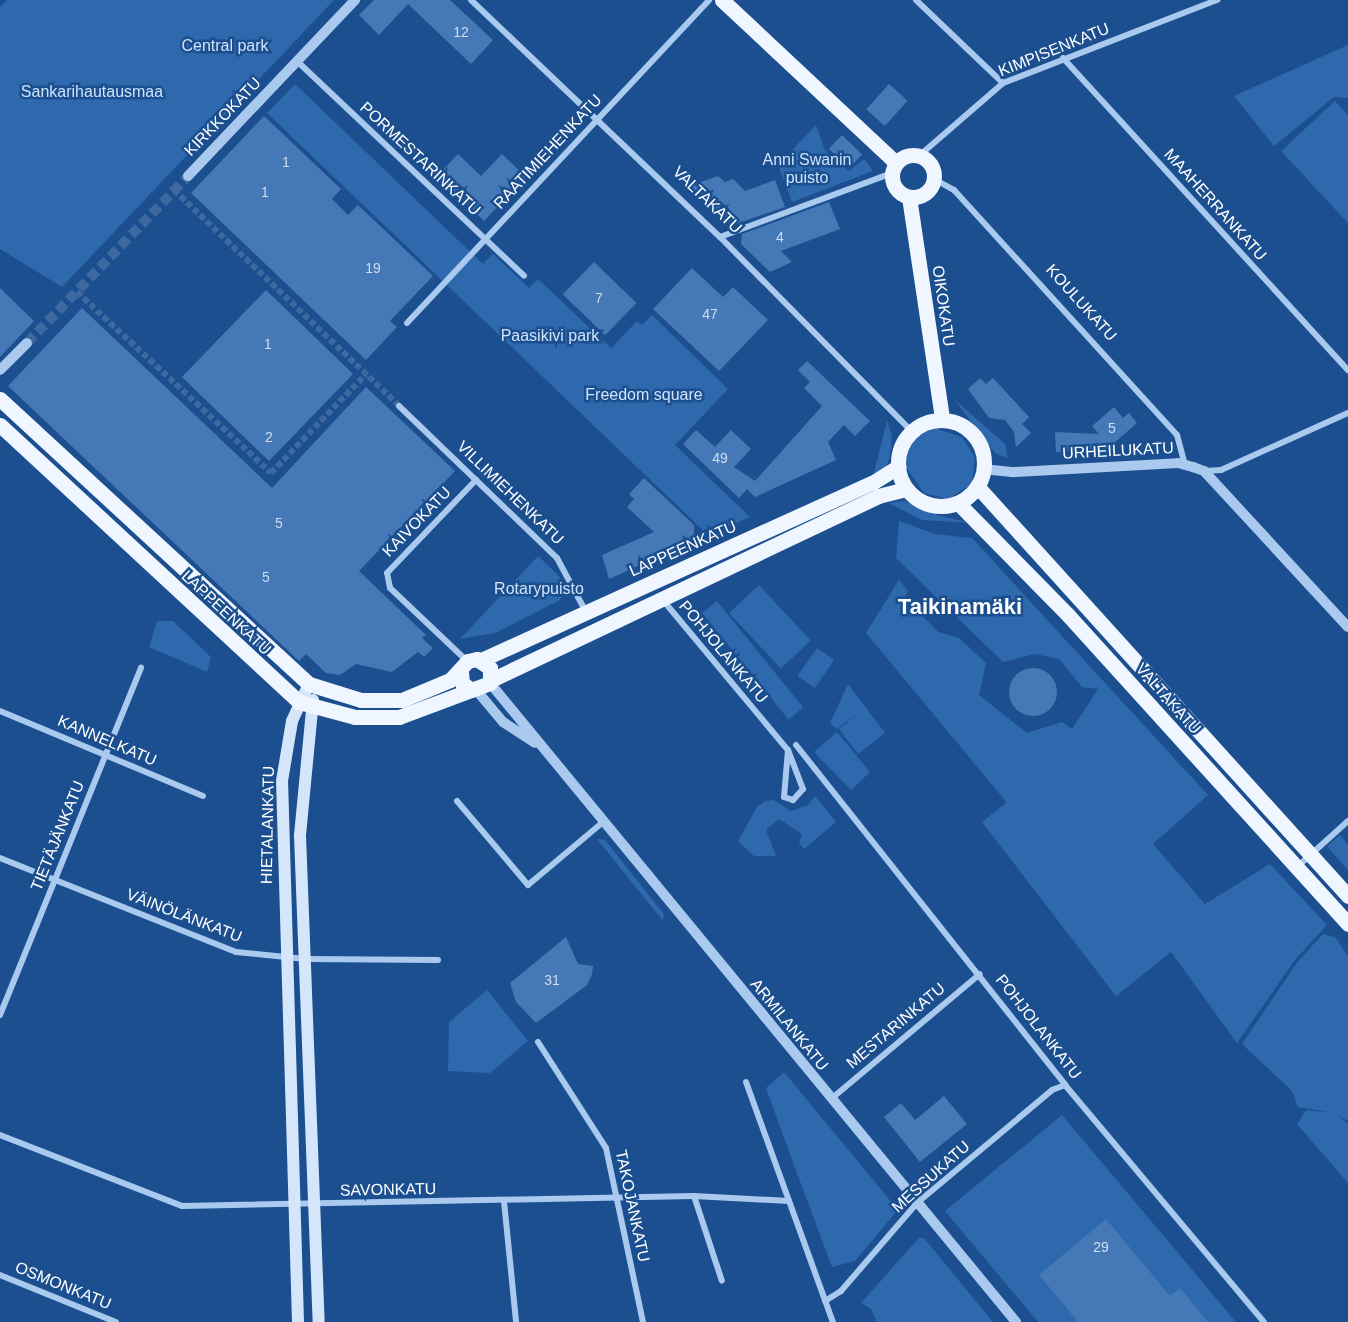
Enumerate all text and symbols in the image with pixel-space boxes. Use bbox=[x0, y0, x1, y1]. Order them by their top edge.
street label: KIMPISENKATU bbox=[996, 19, 1112, 81]
house number: 12 bbox=[453, 24, 469, 40]
park label: Central park bbox=[181, 36, 269, 56]
street label: KIRKKOKATU bbox=[181, 74, 265, 160]
park label: Sankarihautausmaa bbox=[21, 82, 163, 102]
street label: RAATIMIEHENKATU bbox=[490, 91, 606, 213]
street label: PORMESTARINKATU bbox=[356, 98, 484, 220]
street label: MAAHERRANKATU bbox=[1160, 145, 1270, 265]
park label: Anni Swanin puisto bbox=[763, 150, 851, 188]
house number: 1 bbox=[282, 154, 290, 170]
street label: VALTAKATU bbox=[668, 162, 746, 238]
house number: 1 bbox=[261, 184, 269, 200]
house number: 4 bbox=[776, 229, 784, 245]
house number: 19 bbox=[365, 260, 381, 276]
street label: KOULUKATU bbox=[1042, 261, 1120, 345]
street label: OIKOKATU bbox=[928, 264, 958, 348]
house number: 7 bbox=[595, 290, 603, 306]
house number: 47 bbox=[702, 306, 718, 322]
park label: Paasikivi park bbox=[501, 326, 599, 346]
house number: 1 bbox=[264, 336, 272, 352]
park label: Freedom square bbox=[585, 385, 703, 405]
house number: 5 bbox=[1108, 420, 1116, 436]
house number: 2 bbox=[265, 429, 273, 445]
street label: VILLIMIEHENKATU bbox=[453, 437, 567, 549]
street label: URHEILUKATU bbox=[1062, 438, 1174, 464]
house number: 49 bbox=[712, 450, 728, 466]
street label: KAIVOKATU bbox=[379, 483, 455, 561]
house number: 5 bbox=[275, 515, 283, 531]
street label: LAPPEENKATU bbox=[626, 517, 740, 581]
street label: LAPPEENKATU bbox=[177, 567, 275, 659]
house number: 5 bbox=[262, 569, 270, 585]
park label: Rotarypuisto bbox=[494, 579, 584, 599]
district label: Taikinamäki bbox=[898, 594, 1022, 620]
street label: POHJOLANKATU bbox=[675, 597, 771, 707]
street label: VALTAKATU bbox=[1131, 660, 1205, 738]
street label: KANNELKATU bbox=[55, 712, 159, 770]
street label: HIETALANKATU bbox=[257, 766, 279, 884]
street label: TIETÄJÄNKATU bbox=[27, 778, 89, 894]
street label: VÄINÖLÄNKATU bbox=[123, 885, 245, 947]
street label: POHJOLANKATU bbox=[991, 971, 1085, 1083]
house number: 31 bbox=[544, 972, 560, 988]
street label: ARMILANKATU bbox=[746, 975, 832, 1075]
street label: MESTARINKATU bbox=[843, 979, 949, 1073]
street label: MESSUKATU bbox=[888, 1137, 974, 1217]
street label: TAKOJANKATU bbox=[611, 1148, 653, 1264]
street label: SAVONKATU bbox=[340, 1180, 436, 1200]
house number: 29 bbox=[1093, 1239, 1109, 1255]
street label: OSMONKATU bbox=[12, 1258, 114, 1314]

